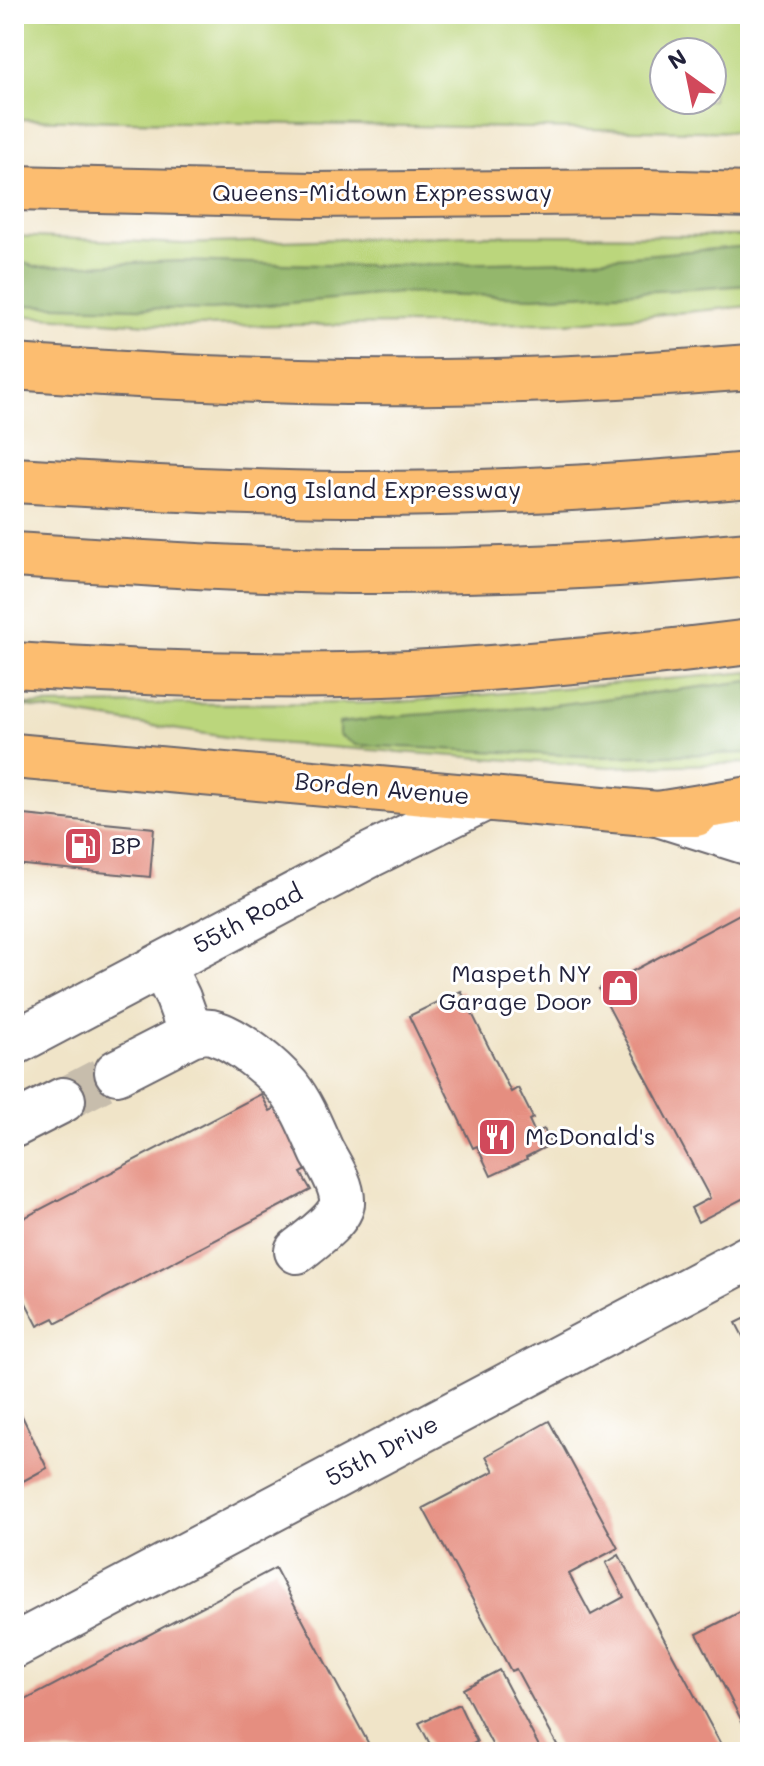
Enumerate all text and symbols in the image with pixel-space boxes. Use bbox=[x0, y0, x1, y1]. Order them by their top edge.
north arrow bbox=[648, 36, 728, 116]
text: N bbox=[662, 42, 692, 76]
street label: Queens-Midtown Expressway bbox=[212, 176, 552, 207]
street label: Long Island Expressway bbox=[243, 473, 521, 504]
street label: Borden Avenue bbox=[293, 764, 471, 811]
fuel station icon: BP bbox=[62, 825, 104, 867]
place label: BP bbox=[111, 829, 141, 860]
street label: 55th Road bbox=[187, 876, 307, 959]
place label: Maspeth NY Garage Door bbox=[439, 957, 592, 1016]
shop icon: Maspeth NY Garage Door bbox=[599, 967, 641, 1009]
restaurant icon: McDonald's bbox=[476, 1116, 518, 1158]
place label: McDonald's bbox=[525, 1120, 655, 1151]
street label: 55th Drive bbox=[320, 1407, 443, 1492]

